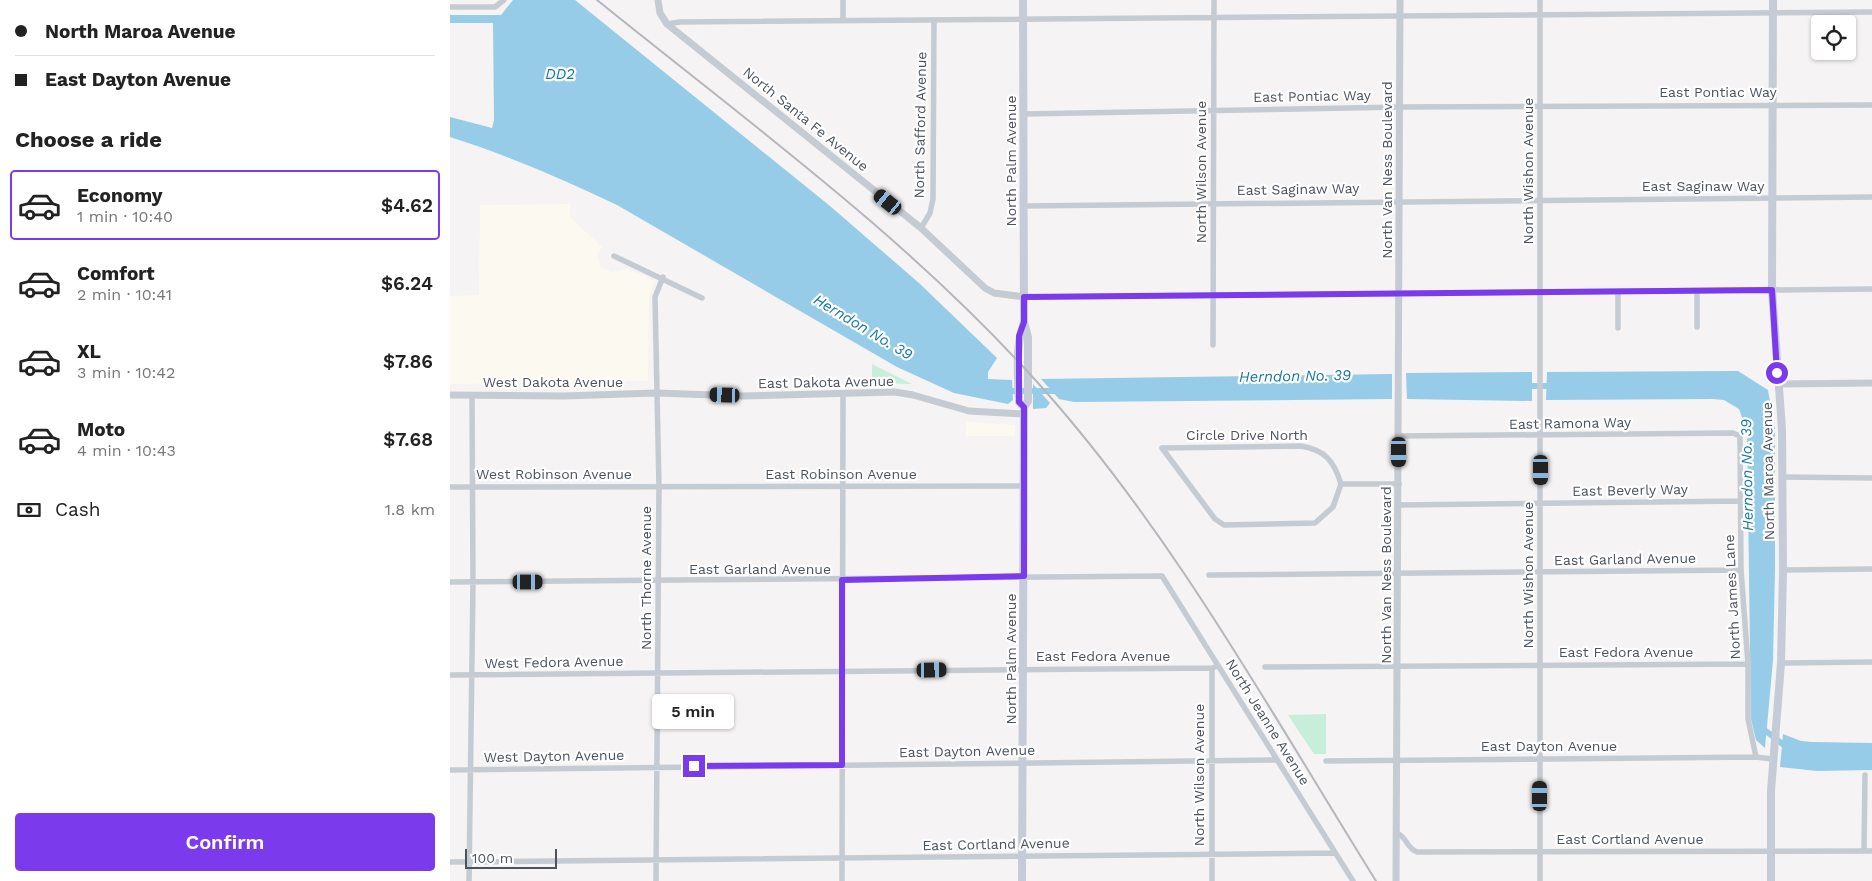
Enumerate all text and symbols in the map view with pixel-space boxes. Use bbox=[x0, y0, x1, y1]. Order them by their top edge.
map controls bbox=[1811, 15, 1856, 60]
button: locate bbox=[1811, 15, 1856, 60]
text: North Maroa Avenue bbox=[45, 20, 235, 43]
street label: North Safford Avenue bbox=[911, 51, 929, 199]
street label: North Santa Fe Avenue bbox=[740, 64, 872, 174]
water label: DD2 bbox=[545, 65, 575, 83]
text: East Dayton Avenue bbox=[45, 68, 231, 91]
street label: North Van Ness Boulevard bbox=[1379, 81, 1395, 259]
street label: East Pontiac Way bbox=[1659, 84, 1778, 100]
street label: East Pontiac Way bbox=[1253, 87, 1372, 105]
street label: North Palm Avenue bbox=[1003, 96, 1019, 226]
street label: North Wishon Avenue bbox=[1520, 98, 1536, 244]
street label: North Wilson Avenue bbox=[1193, 101, 1209, 243]
text: Choose a ride bbox=[15, 127, 162, 152]
street label: East Saginaw Way bbox=[1642, 178, 1765, 194]
street label: East Saginaw Way bbox=[1237, 180, 1360, 198]
icon: car bbox=[17, 183, 62, 228]
text: Economy bbox=[77, 184, 162, 207]
car bbox=[871, 187, 904, 217]
text: $4.62 bbox=[381, 194, 433, 217]
text: 1 min · 10:40 bbox=[77, 207, 173, 226]
icon: car bbox=[17, 261, 62, 306]
text: Comfort bbox=[77, 262, 155, 285]
text: $6.24 bbox=[381, 272, 433, 295]
text: 2 min · 10:41 bbox=[77, 285, 172, 304]
water label: Herndon No. 39 bbox=[810, 290, 916, 364]
icon: car bbox=[17, 339, 62, 384]
text: XL bbox=[77, 340, 101, 363]
text: $7.86 bbox=[383, 350, 433, 373]
route start bbox=[1766, 362, 1788, 384]
text: 3 min · 10:42 bbox=[77, 363, 175, 382]
water label: Herndon No. 39 bbox=[1239, 366, 1351, 386]
street label: East Dakota Avenue bbox=[758, 373, 894, 391]
street label: West Dakota Avenue bbox=[483, 374, 623, 390]
car bbox=[709, 387, 740, 403]
street label: North Maroa Avenue bbox=[1759, 402, 1777, 540]
street label: East Ramona Way bbox=[1509, 414, 1632, 432]
icon: car bbox=[17, 417, 62, 462]
text: Moto bbox=[77, 418, 125, 441]
water label: Herndon No. 39 bbox=[1737, 419, 1757, 531]
street label: Circle Drive North bbox=[1186, 427, 1308, 443]
text: $7.68 bbox=[383, 428, 433, 451]
car bbox=[1391, 437, 1406, 467]
text: 4 min · 10:43 bbox=[77, 441, 176, 460]
car bbox=[1533, 455, 1548, 485]
street label: West Robinson Avenue bbox=[476, 466, 632, 482]
street label: East Robinson Avenue bbox=[765, 466, 917, 482]
street label: East Beverly Way bbox=[1572, 481, 1689, 499]
street label: North Van Ness Boulevard bbox=[1378, 486, 1394, 664]
icon: cash bbox=[15, 496, 43, 524]
text: Cash bbox=[55, 498, 101, 521]
text: 1.8 km bbox=[385, 500, 435, 519]
street label: North Wishon Avenue bbox=[1520, 502, 1536, 648]
street label: North Thorne Avenue bbox=[638, 506, 654, 650]
street label: North James Lane bbox=[1721, 534, 1743, 660]
street label: East Garland Avenue bbox=[1554, 550, 1696, 568]
street label: East Garland Avenue bbox=[689, 561, 831, 577]
car bbox=[513, 575, 543, 590]
street label: North Palm Avenue bbox=[1003, 594, 1019, 724]
street label: East Fedora Avenue bbox=[1559, 644, 1693, 660]
street label: East Fedora Avenue bbox=[1036, 648, 1170, 664]
street label: West Fedora Avenue bbox=[484, 653, 624, 671]
street label: North Jeanne Avenue bbox=[1223, 656, 1313, 788]
car bbox=[916, 662, 947, 678]
callout: 5 min bbox=[653, 694, 735, 728]
text: 5 min bbox=[671, 702, 715, 721]
street label: North Wilson Avenue bbox=[1191, 704, 1207, 846]
street label: East Dayton Avenue bbox=[1481, 738, 1617, 754]
street label: East Dayton Avenue bbox=[899, 742, 1035, 760]
street label: West Dayton Avenue bbox=[484, 747, 624, 765]
route end bbox=[683, 755, 705, 777]
car bbox=[1532, 781, 1547, 811]
button: Confirm bbox=[15, 813, 435, 871]
street label: East Cortland Avenue bbox=[1556, 831, 1704, 847]
street label: East Cortland Avenue bbox=[922, 835, 1070, 853]
scale bar bbox=[465, 846, 558, 869]
text: 100 m bbox=[472, 850, 513, 866]

